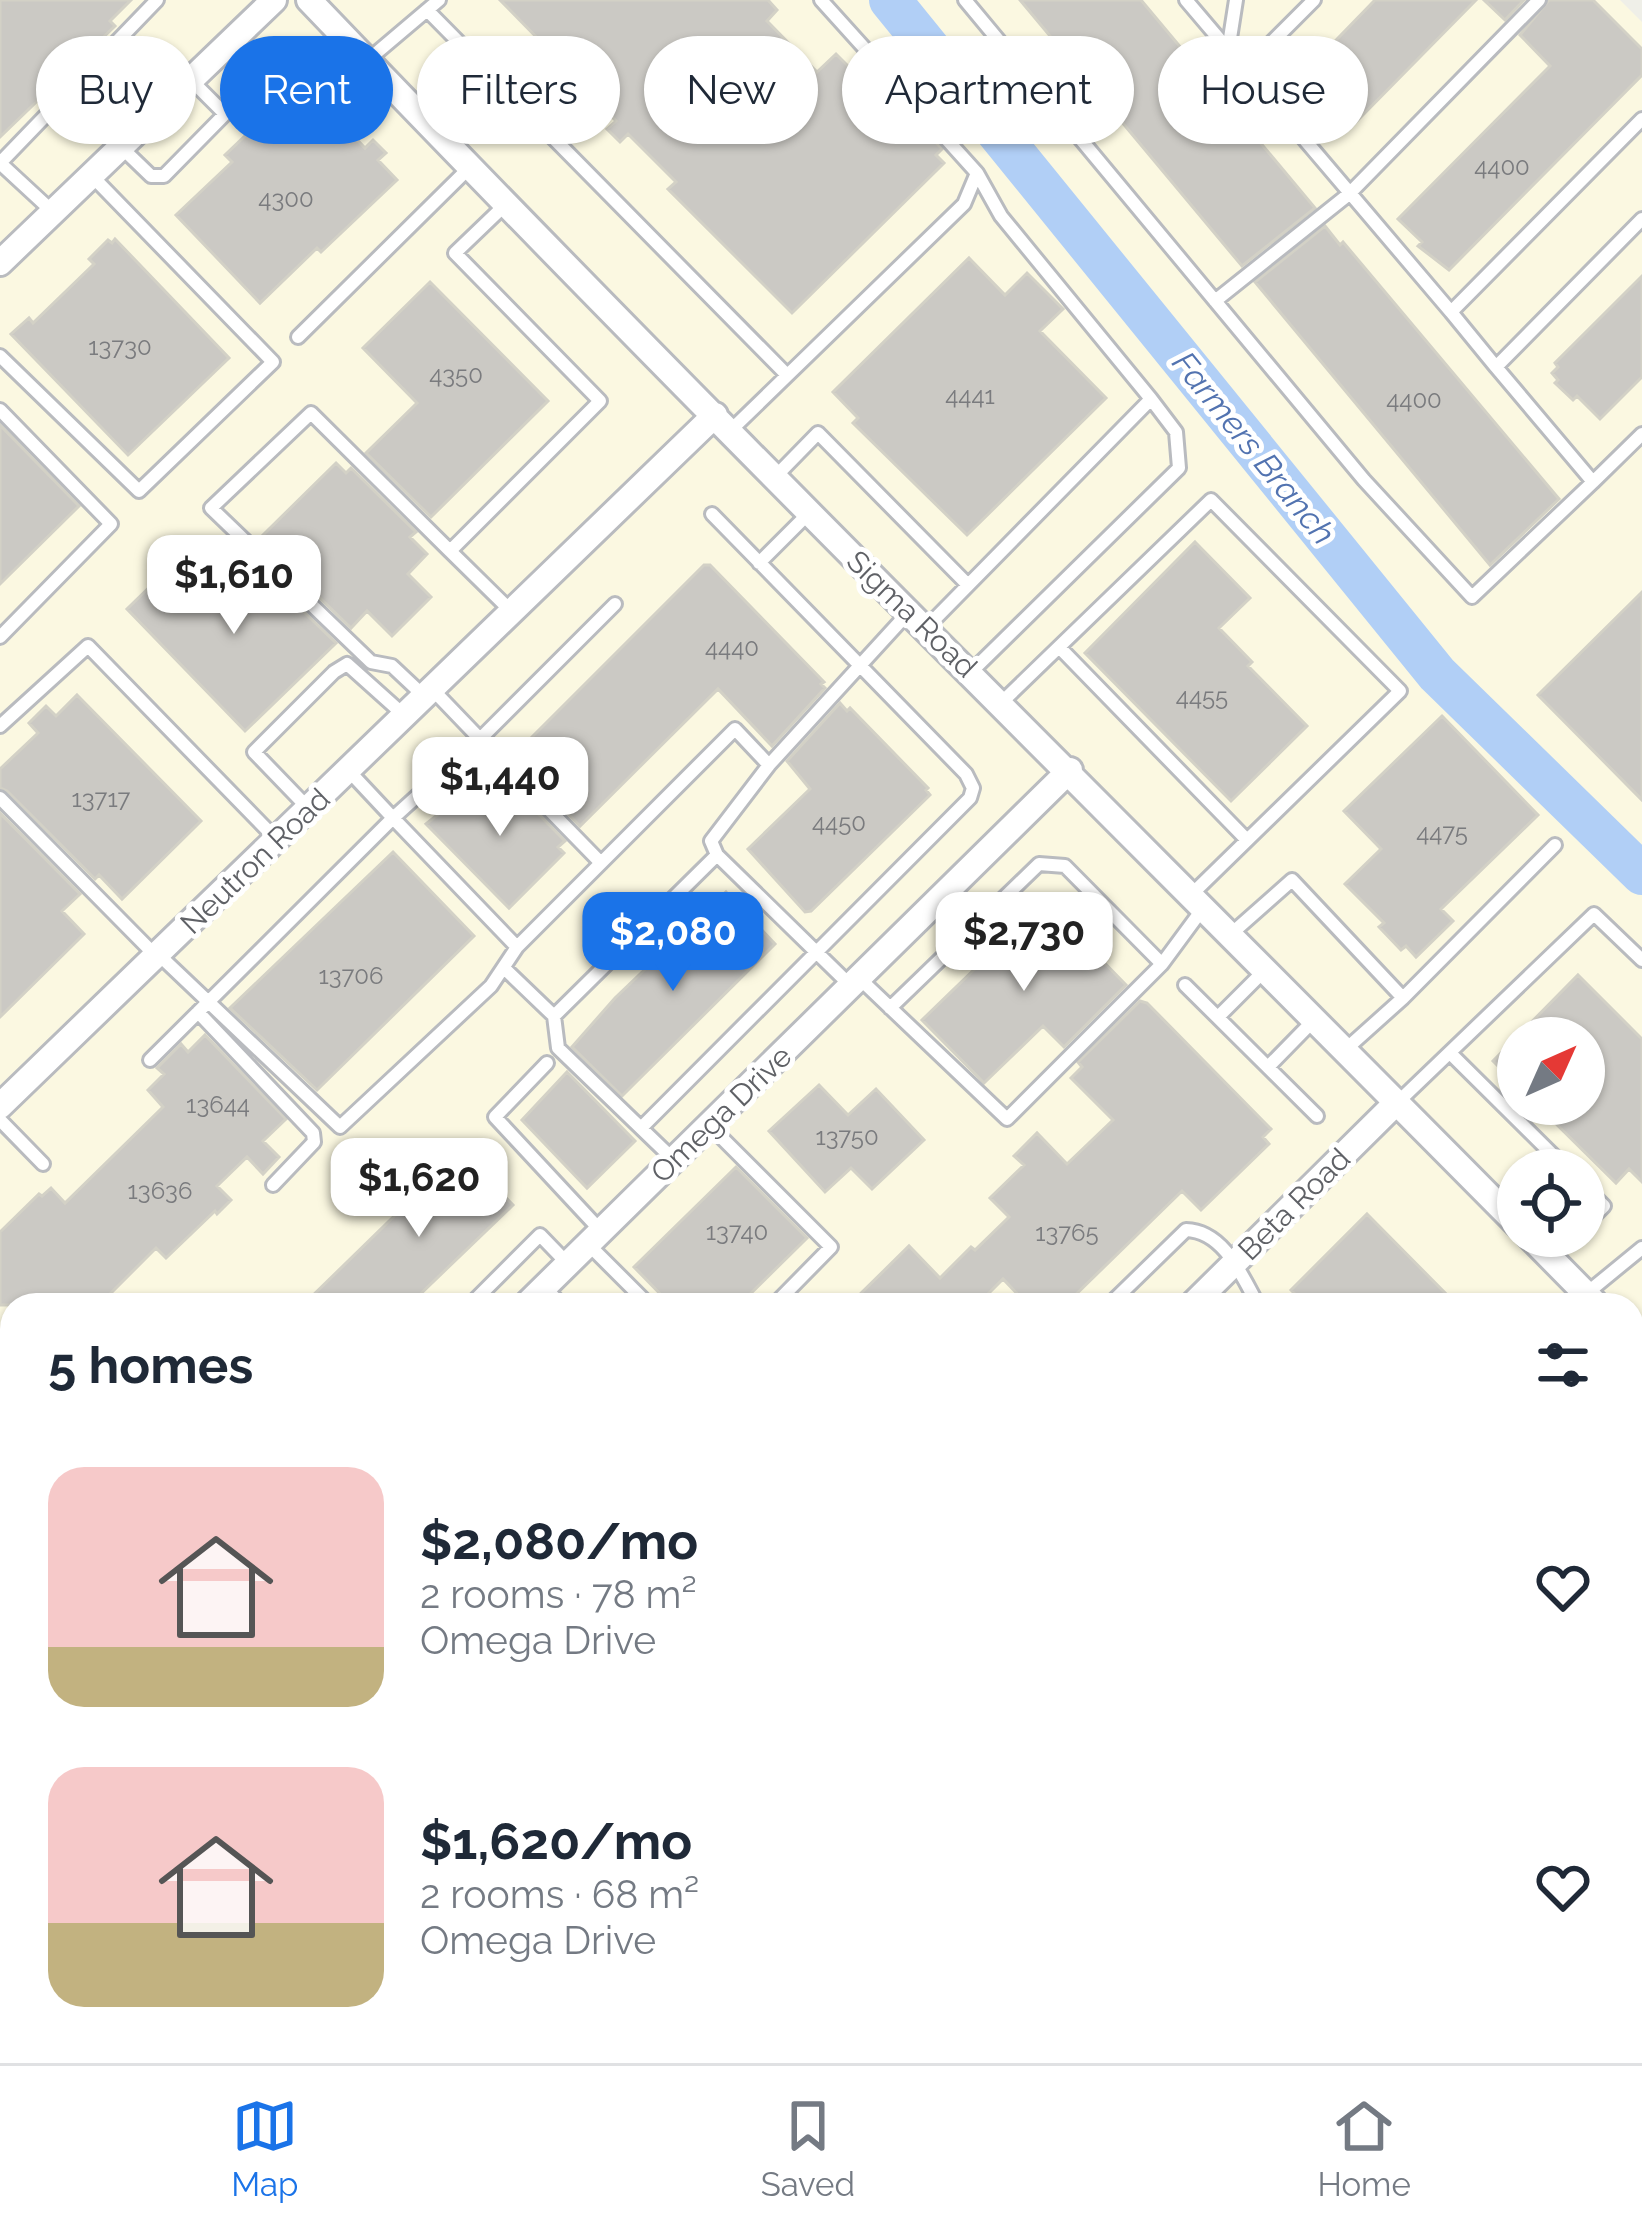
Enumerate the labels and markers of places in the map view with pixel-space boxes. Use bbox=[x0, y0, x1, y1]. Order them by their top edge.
pin: $1,610 bbox=[136, 535, 332, 637]
pin: $1,440 bbox=[402, 737, 598, 839]
pin: $2,080 bbox=[575, 892, 771, 994]
pin: $2,730 bbox=[926, 892, 1122, 994]
pin: $1,620 bbox=[321, 1138, 517, 1240]

